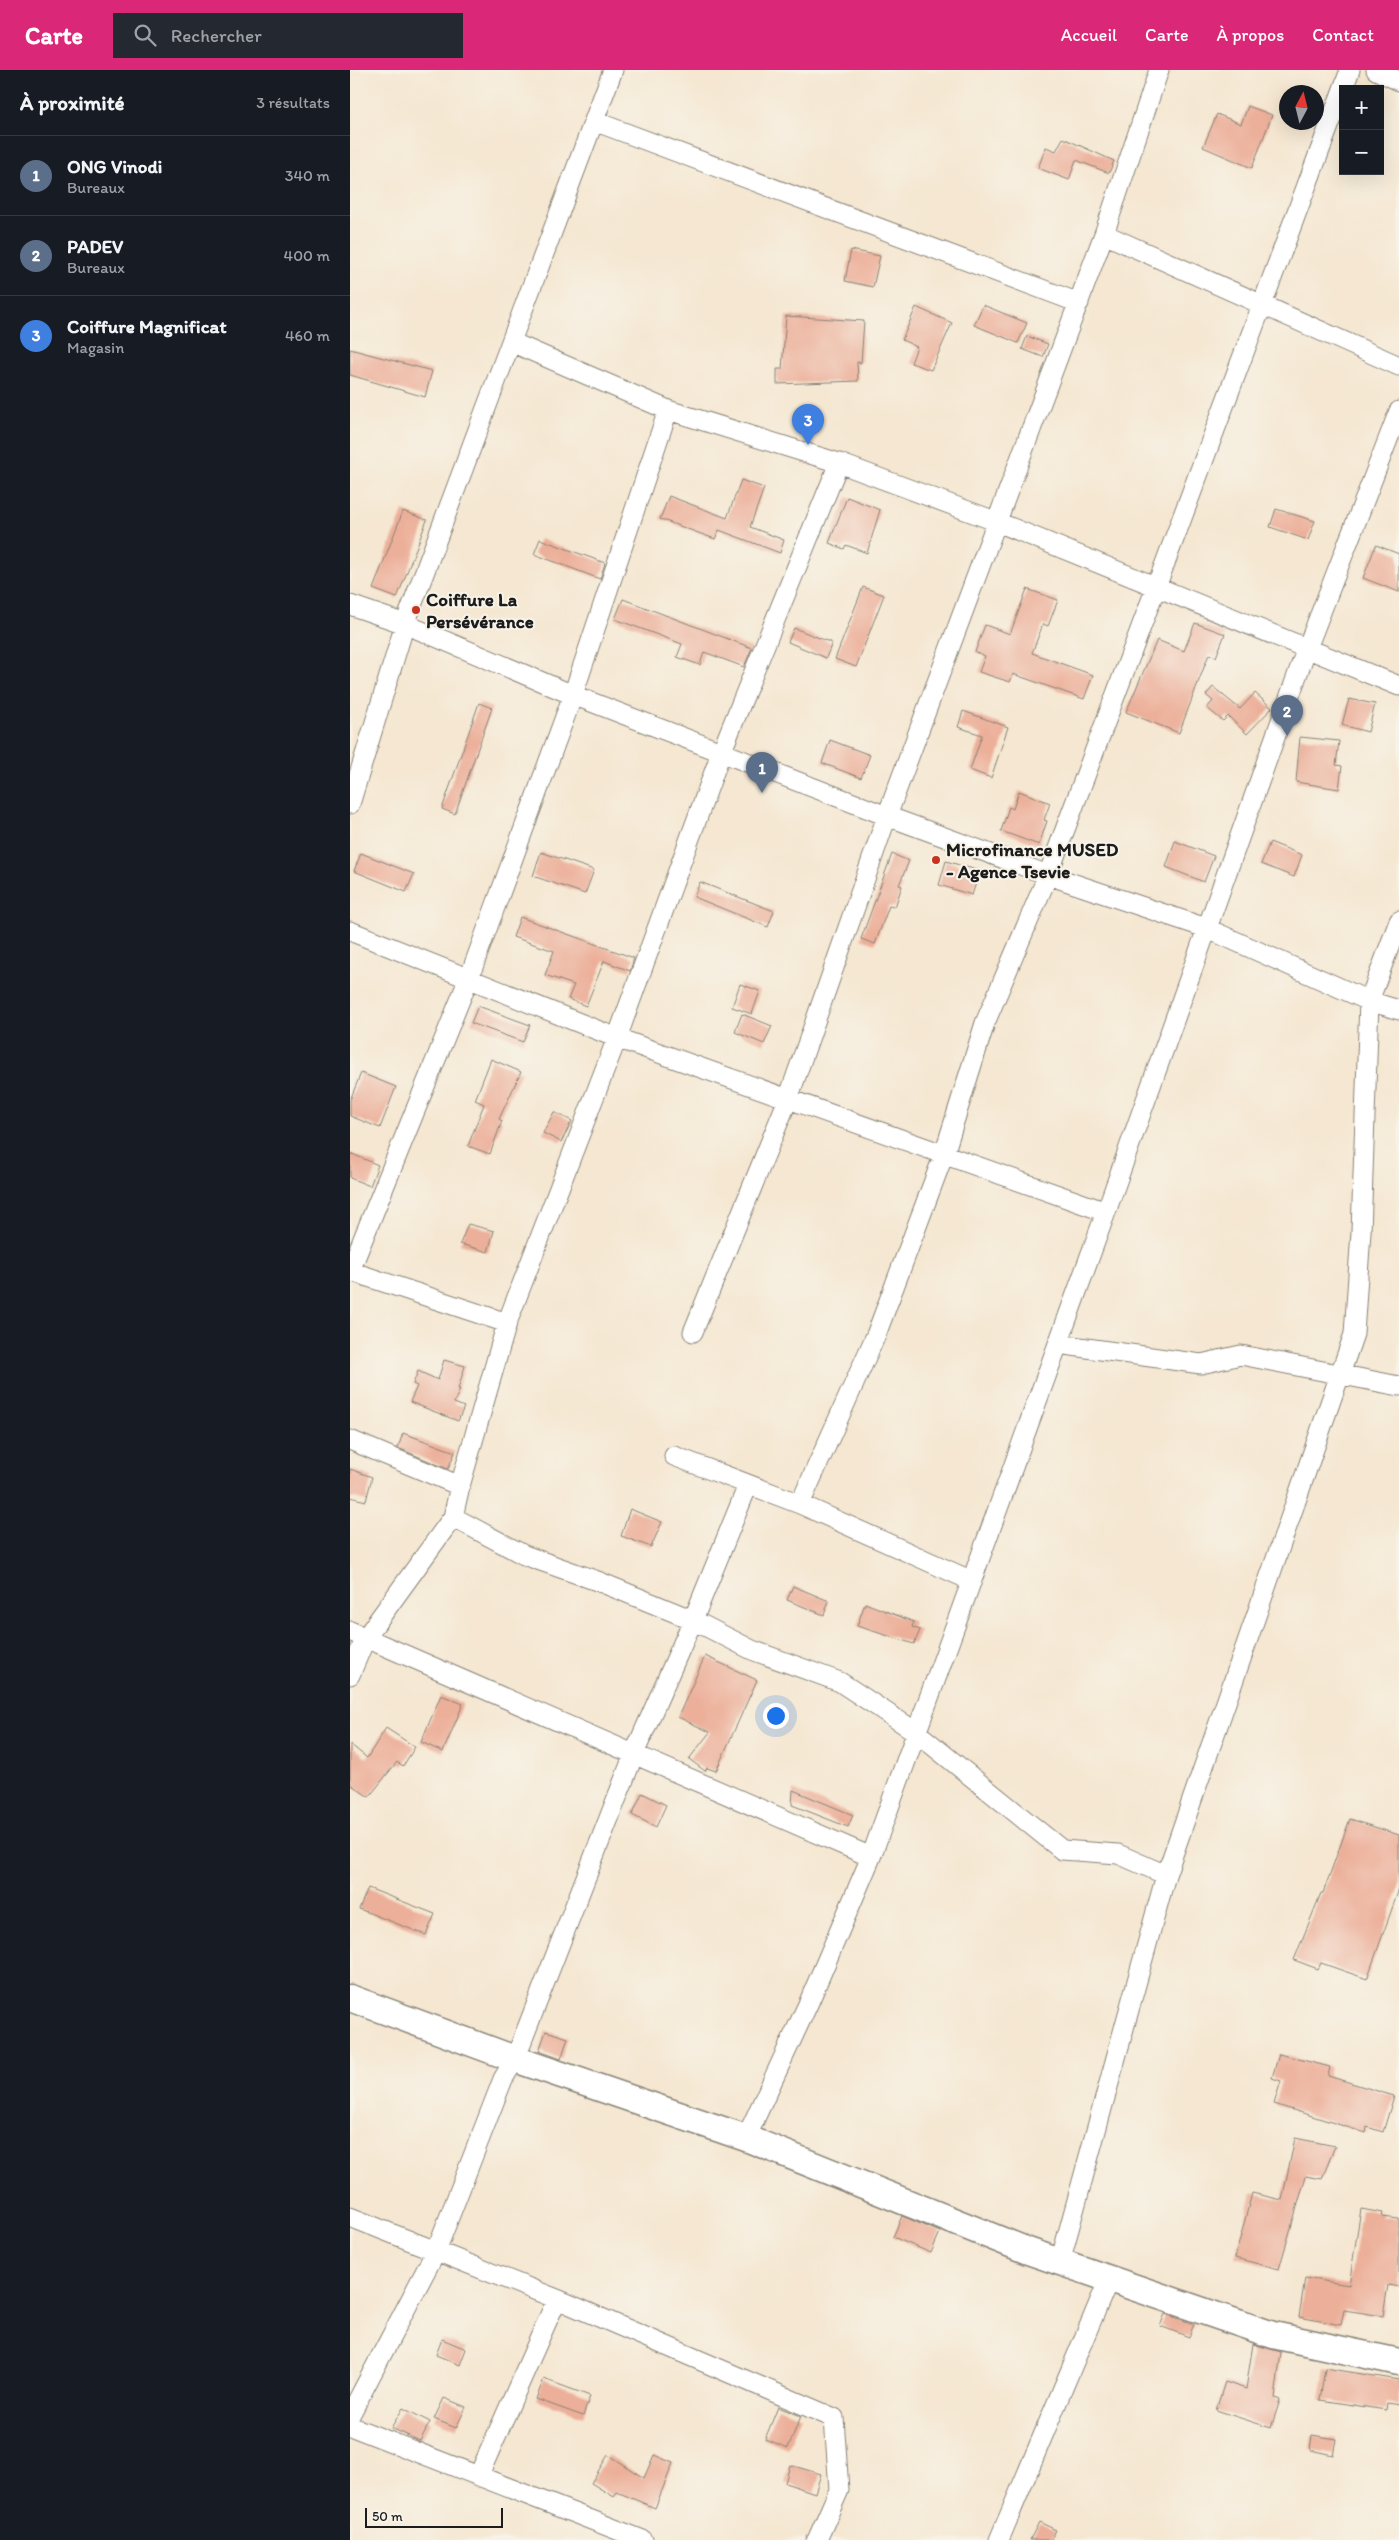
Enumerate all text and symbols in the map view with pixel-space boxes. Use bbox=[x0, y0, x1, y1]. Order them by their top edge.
search box bbox=[113, 13, 463, 58]
text: Carte bbox=[25, 21, 83, 50]
icon: search bbox=[131, 21, 159, 49]
text: Rechercher bbox=[171, 24, 262, 47]
text: Accueil bbox=[1061, 24, 1117, 46]
text: Carte bbox=[1145, 24, 1188, 46]
text: À propos bbox=[1216, 24, 1284, 46]
text: Contact bbox=[1312, 24, 1374, 46]
north arrow bbox=[1279, 85, 1324, 130]
map controls bbox=[1339, 85, 1384, 175]
button: + bbox=[1339, 85, 1384, 130]
text: À proximité bbox=[20, 90, 125, 115]
text: 3 résultats bbox=[256, 93, 330, 112]
button: − bbox=[1339, 130, 1384, 175]
text: ONG Vinodi bbox=[67, 155, 162, 178]
text: 1 bbox=[32, 166, 40, 185]
text: 340 m bbox=[285, 166, 330, 185]
text: Bureaux bbox=[67, 178, 125, 197]
text: PADEV bbox=[67, 235, 123, 258]
text: 2 bbox=[32, 246, 40, 265]
text: 400 m bbox=[284, 246, 330, 265]
text: Bureaux bbox=[67, 258, 125, 277]
text: Coiffure Magnificat bbox=[67, 315, 227, 338]
text: 3 bbox=[32, 326, 40, 345]
text: 460 m bbox=[285, 326, 330, 345]
text: Magasin bbox=[67, 338, 124, 357]
pin: 3 bbox=[792, 404, 824, 445]
place label: Coiffure La Persévérance bbox=[426, 588, 534, 633]
marker: Coiffure La Persévérance bbox=[410, 604, 422, 616]
pin: 2 bbox=[1271, 695, 1303, 736]
pin: 1 bbox=[746, 752, 778, 793]
place label: Microfinance MUSED - Agence Tsevie bbox=[946, 838, 1119, 883]
marker: Microfinance MUSED - Agence Tsevie bbox=[930, 854, 942, 866]
your location bbox=[763, 1703, 789, 1729]
scale bar bbox=[365, 2505, 502, 2528]
text: 50 m bbox=[372, 2508, 403, 2525]

